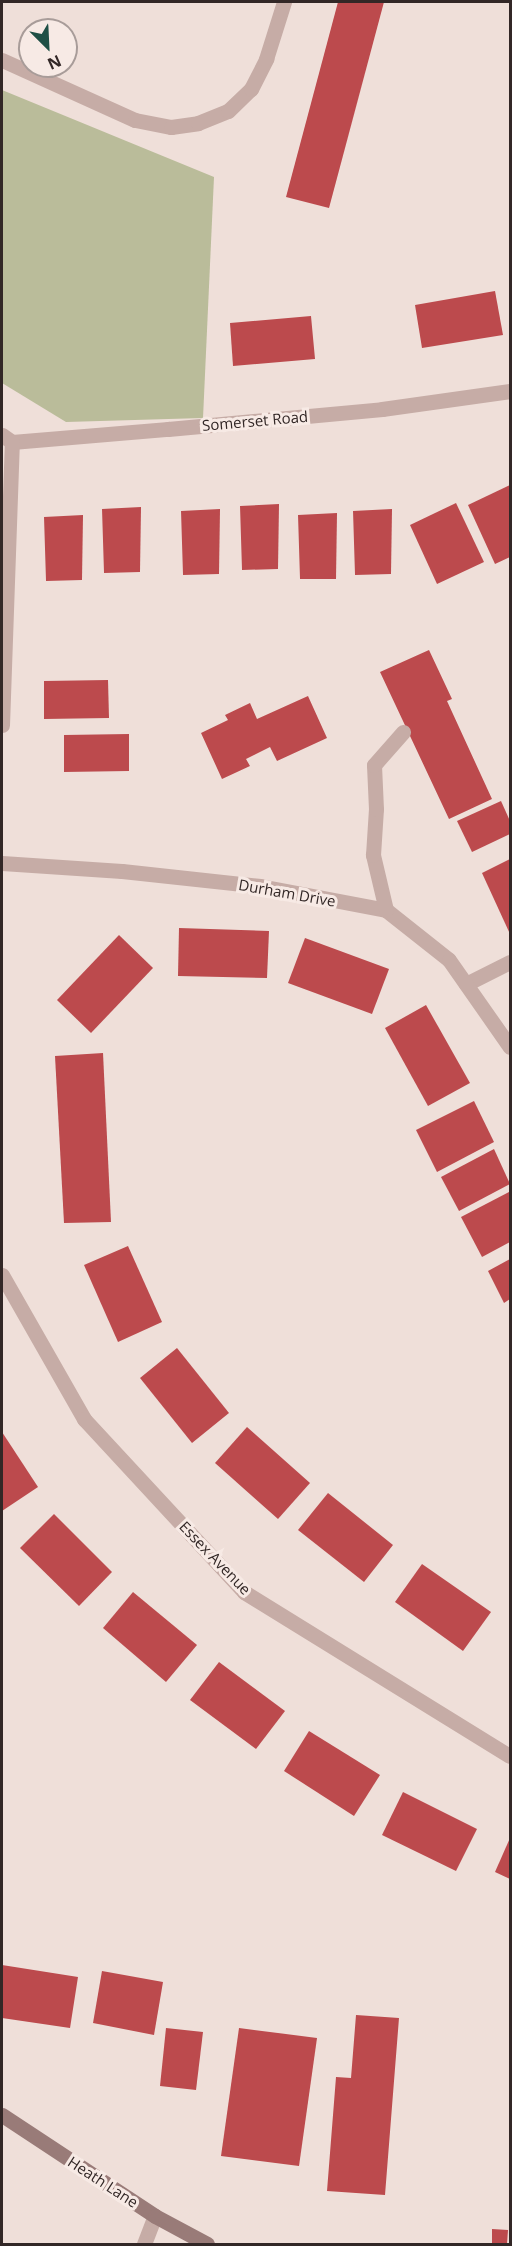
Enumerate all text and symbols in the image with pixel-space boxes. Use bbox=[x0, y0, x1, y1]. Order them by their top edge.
north arrow bbox=[18, 18, 78, 78]
text: N bbox=[44, 50, 65, 75]
street label: Somerset Road bbox=[201, 407, 309, 435]
street label: Durham Drive bbox=[237, 876, 337, 910]
street label: Essex Avenue bbox=[176, 1518, 254, 1598]
street label: Heath Lane bbox=[65, 2153, 141, 2211]

